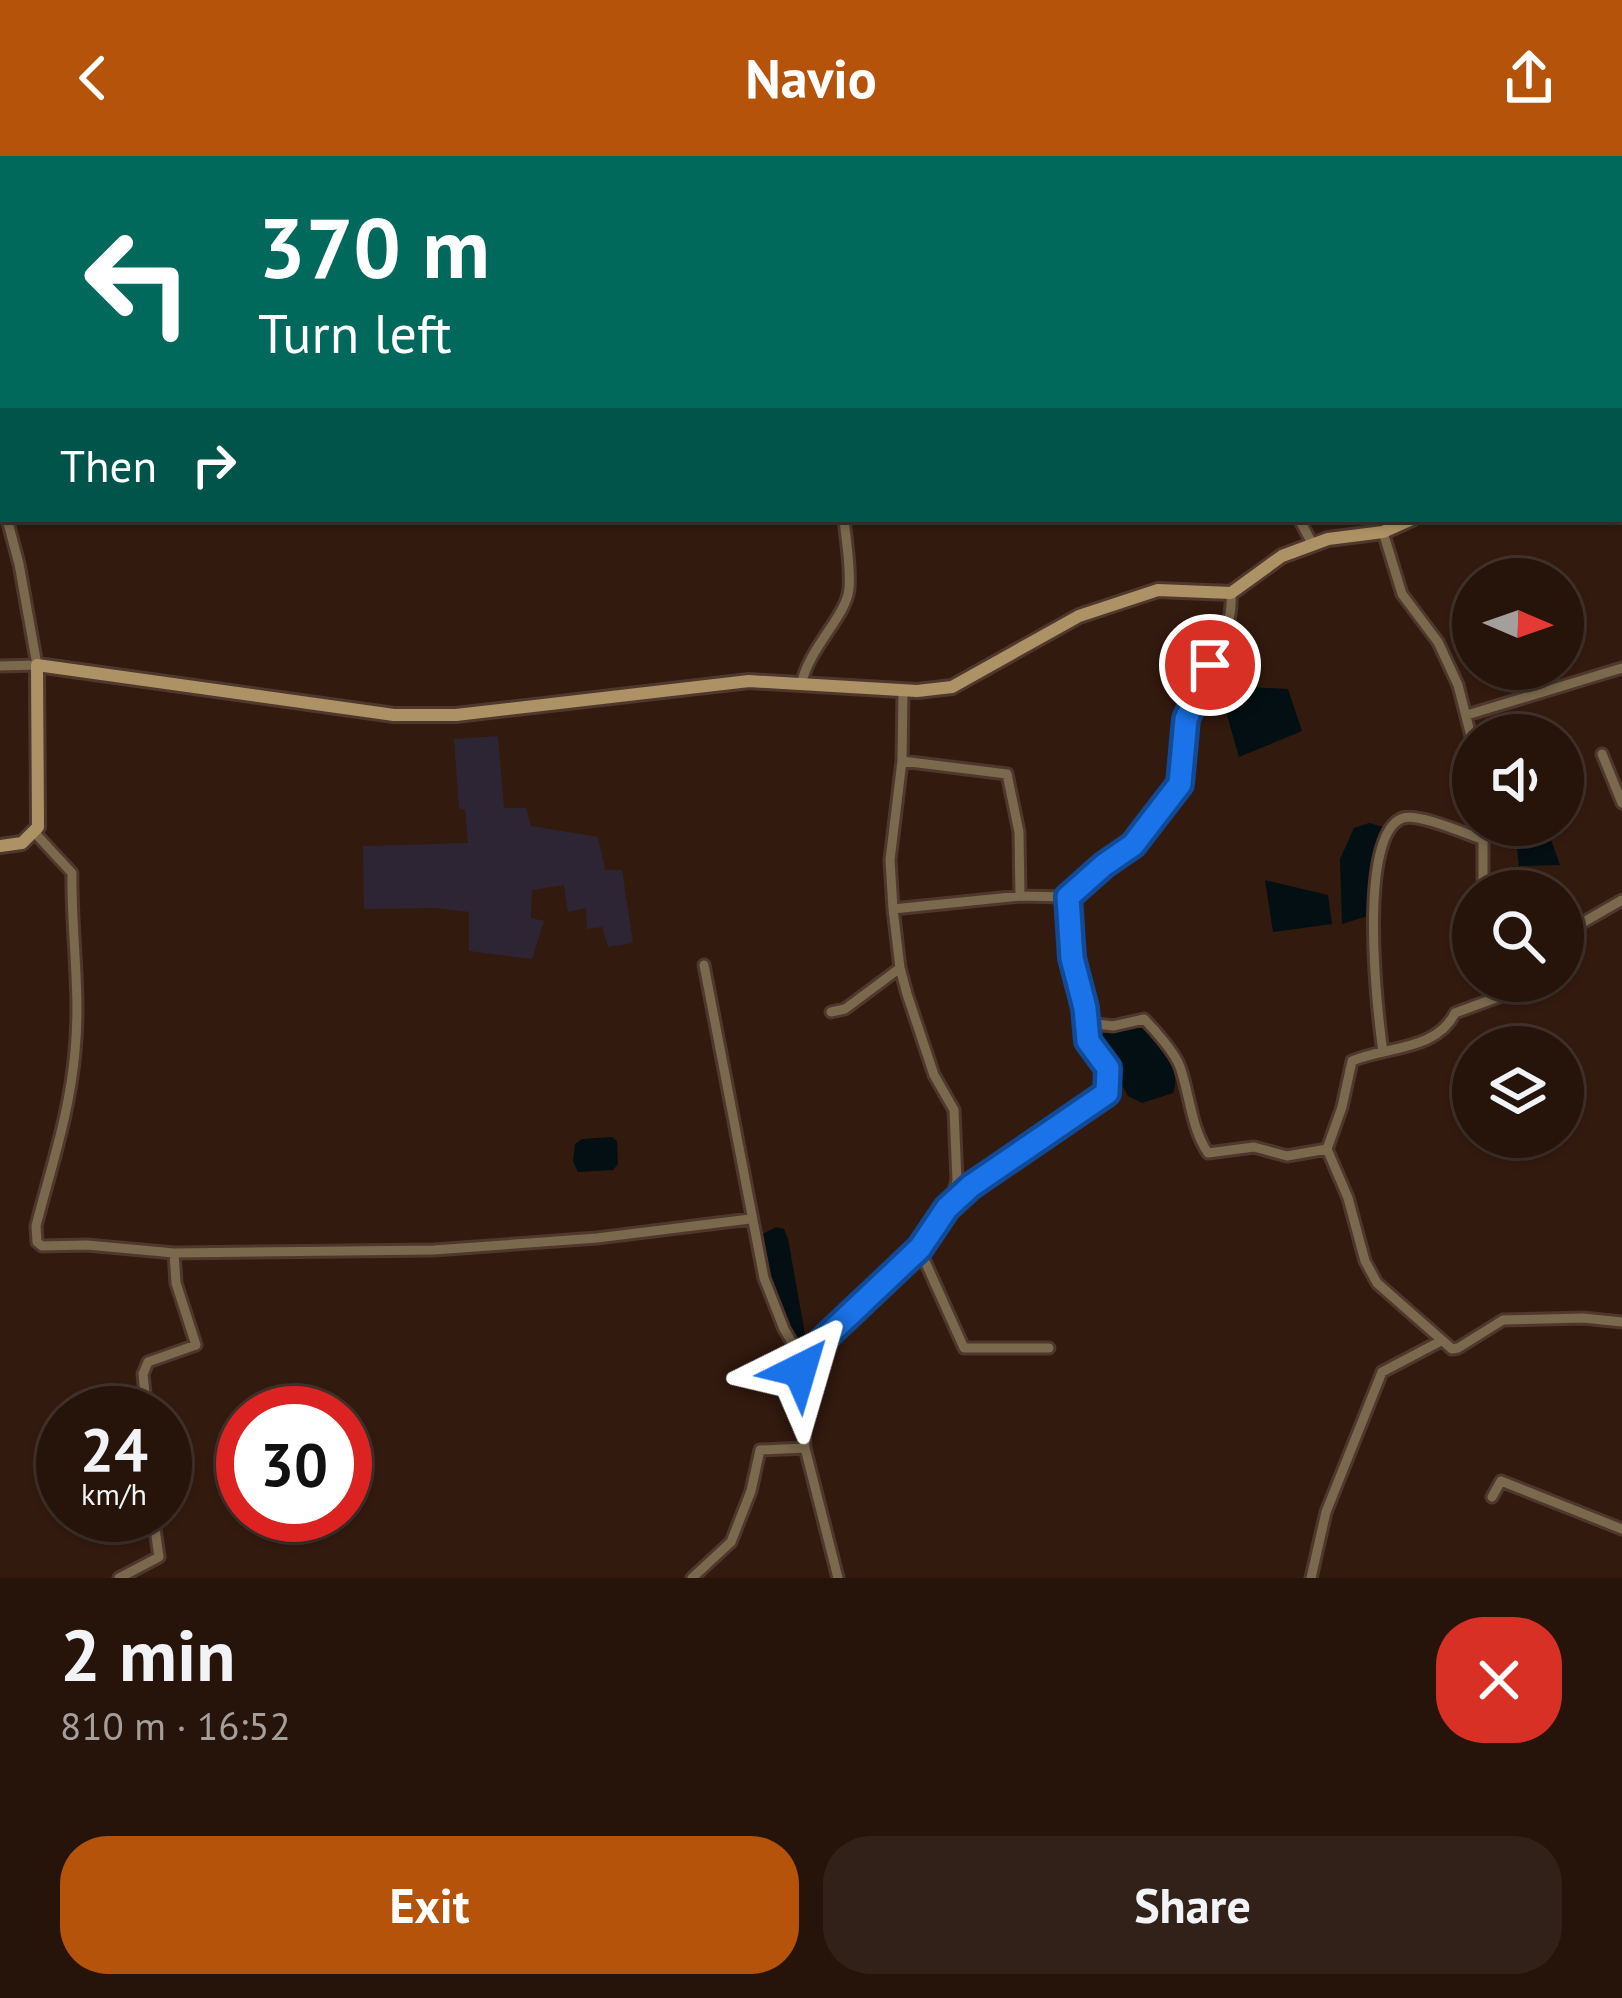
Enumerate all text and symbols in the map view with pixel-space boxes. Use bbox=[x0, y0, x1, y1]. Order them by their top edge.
text: Navio bbox=[745, 43, 877, 113]
icon: back bbox=[60, 45, 126, 111]
icon: share bbox=[1496, 45, 1562, 111]
text: 370 m bbox=[258, 192, 490, 301]
icon: left bbox=[60, 204, 216, 360]
text: Turn left bbox=[258, 298, 452, 368]
icon: right bbox=[181, 432, 247, 498]
text: Then bbox=[60, 436, 157, 494]
north arrow bbox=[1452, 558, 1584, 690]
map controls bbox=[1452, 558, 1584, 1158]
pin bbox=[1159, 614, 1261, 716]
icon: arrive bbox=[1177, 632, 1243, 698]
button: sound bbox=[1452, 714, 1584, 846]
button: search bbox=[1452, 870, 1584, 1002]
button: layers bbox=[1452, 1026, 1584, 1158]
position arrow bbox=[737, 1307, 863, 1433]
speed limit sign: 30 bbox=[216, 1386, 372, 1542]
text: 24 bbox=[80, 1410, 148, 1488]
text: km/h bbox=[81, 1474, 147, 1513]
text: 2 min bbox=[60, 1608, 236, 1701]
button: close bbox=[1436, 1617, 1562, 1743]
text: 810 m · 16:52 bbox=[60, 1700, 291, 1751]
button: Exit bbox=[60, 1836, 799, 1974]
button: Share bbox=[823, 1836, 1562, 1974]

